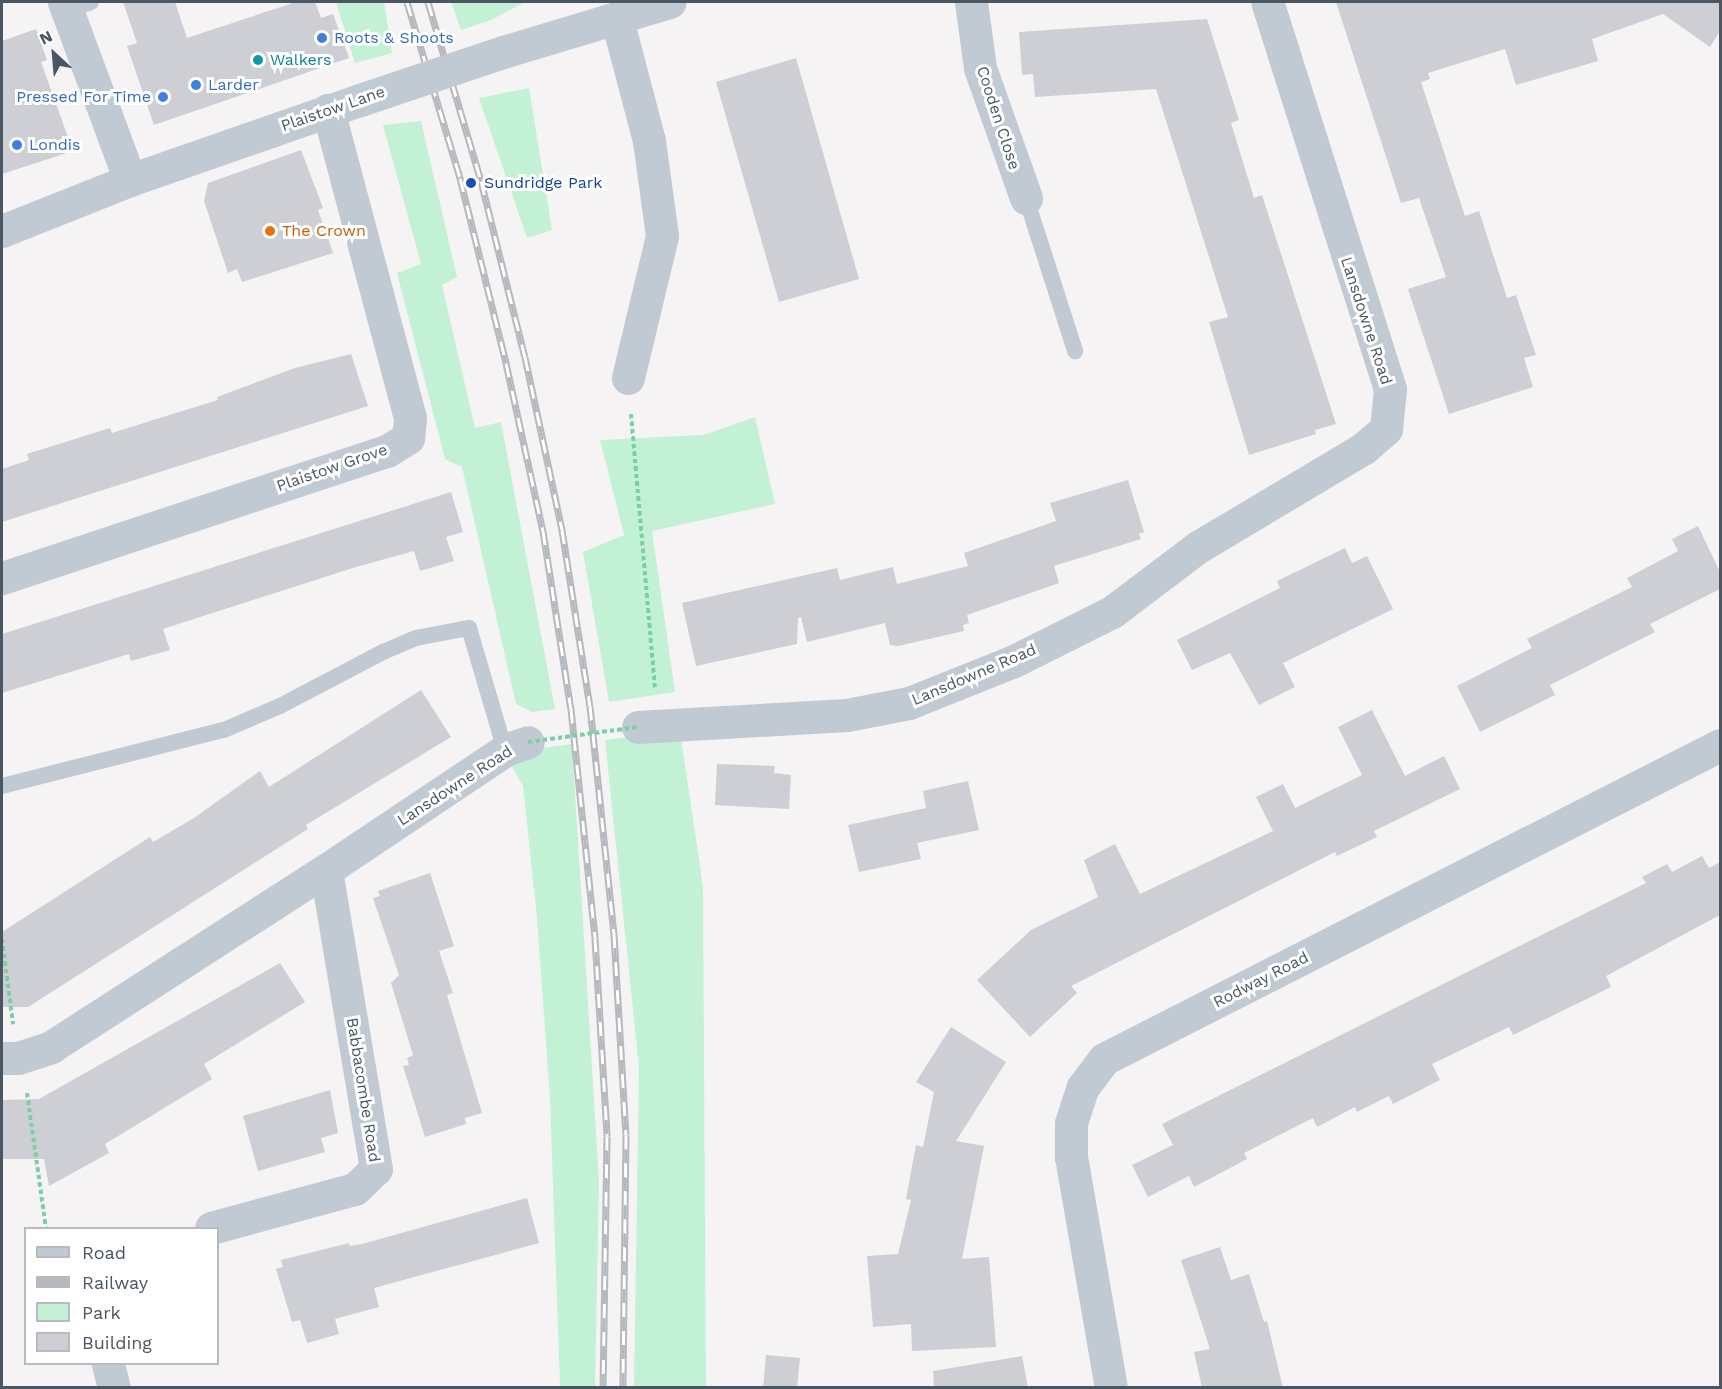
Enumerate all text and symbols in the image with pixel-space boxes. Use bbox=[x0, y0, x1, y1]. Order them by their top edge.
north arrow bbox=[24, 24, 84, 84]
text: N bbox=[36, 26, 55, 49]
place label: Roots & Shoots bbox=[334, 28, 454, 48]
marker: Roots & Shoots bbox=[315, 31, 329, 45]
place label: Walkers bbox=[270, 50, 331, 70]
marker: Walkers bbox=[251, 53, 265, 67]
street label: Cooden Close bbox=[972, 64, 1024, 172]
place label: Larder bbox=[208, 75, 259, 95]
marker: Larder bbox=[189, 78, 203, 92]
street label: Plaistow Lane bbox=[278, 82, 388, 136]
place label: Pressed For Time bbox=[16, 87, 151, 107]
marker: Pressed For Time bbox=[156, 90, 170, 104]
place label: Londis bbox=[29, 135, 81, 155]
marker: Londis bbox=[10, 138, 24, 152]
place label: Sundridge Park bbox=[484, 173, 602, 193]
marker: Sundridge Park bbox=[462, 174, 480, 192]
place label: The Crown bbox=[282, 221, 366, 241]
marker: The Crown bbox=[263, 224, 277, 238]
street label: Lansdowne Road bbox=[1336, 255, 1396, 387]
street label: Plaistow Grove bbox=[274, 440, 390, 496]
street label: Lansdowne Road bbox=[909, 640, 1039, 710]
street label: Lansdowne Road bbox=[394, 742, 516, 830]
street label: Rodway Road bbox=[1210, 948, 1312, 1012]
street label: Babbacombe Road bbox=[342, 1016, 384, 1164]
legend bbox=[24, 1227, 219, 1365]
text: Road bbox=[82, 1242, 126, 1263]
text: Railway bbox=[82, 1272, 148, 1293]
text: Park bbox=[82, 1302, 121, 1323]
text: Building bbox=[82, 1332, 152, 1353]

